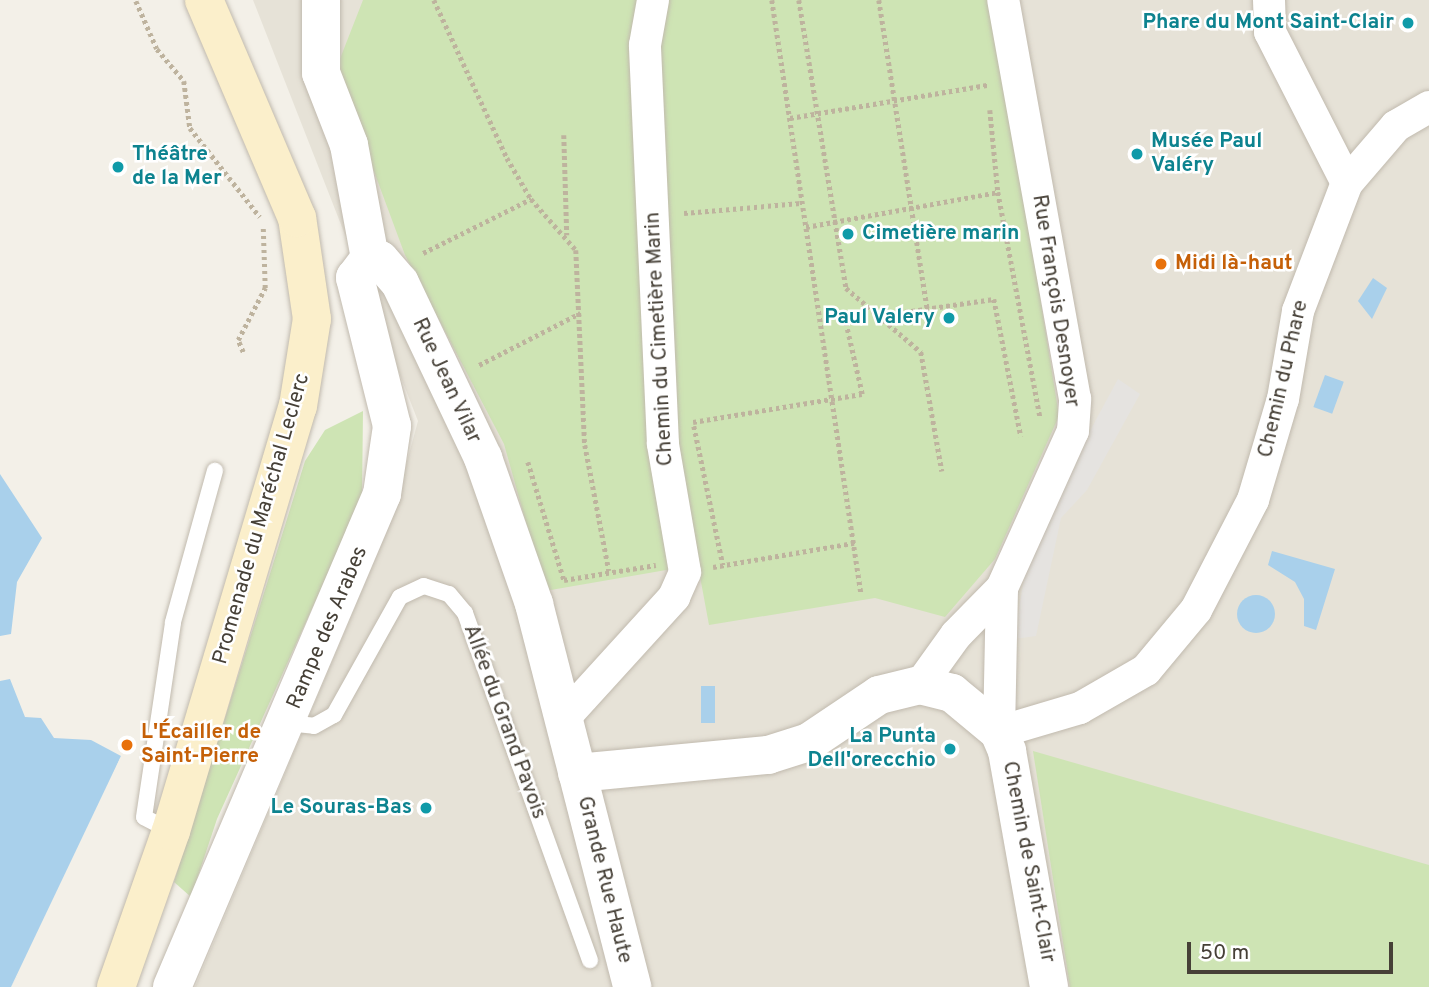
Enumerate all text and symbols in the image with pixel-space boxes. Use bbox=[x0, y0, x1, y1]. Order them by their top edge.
place label: Phare du Mont Saint-Clair bbox=[1143, 10, 1394, 36]
marker: Phare du Mont Saint-Clair bbox=[1400, 15, 1416, 31]
place label: Musée Paul Valéry bbox=[1151, 129, 1262, 179]
place label: Théâtre de la Mer bbox=[132, 142, 222, 192]
marker: Musée Paul Valéry bbox=[1129, 146, 1145, 162]
marker: Théâtre de la Mer bbox=[110, 159, 126, 175]
street label: Rue François Desnoyer bbox=[1026, 193, 1084, 409]
street label: Chemin du Cimetière Marin bbox=[641, 211, 679, 467]
place label: Cimetière marin bbox=[862, 221, 1019, 247]
marker: Cimetière marin bbox=[840, 226, 856, 242]
place label: Midi là-haut bbox=[1175, 251, 1293, 277]
marker: Midi là-haut bbox=[1153, 256, 1169, 272]
street label: Chemin du Phare bbox=[1254, 298, 1314, 460]
place label: Paul Valery bbox=[823, 305, 935, 331]
marker: Paul Valery bbox=[941, 310, 957, 326]
street label: Rue Jean Vilar bbox=[406, 314, 486, 448]
street label: Promenade du Maréchal Leclerc bbox=[208, 371, 316, 667]
street label: Rampe des Arabes bbox=[282, 542, 374, 714]
street label: Allée du Grand Pavois bbox=[457, 621, 551, 823]
place label: L'Écailler de Saint-Pierre bbox=[141, 720, 261, 770]
place label: La Punta Dell'orecchio bbox=[807, 724, 936, 774]
marker: L'Écailler de Saint-Pierre bbox=[119, 737, 135, 753]
marker: La Punta Dell'orecchio bbox=[942, 741, 958, 757]
street label: Chemin de Saint-Clair bbox=[996, 759, 1060, 965]
street label: Grande Rue Haute bbox=[571, 794, 637, 966]
place label: Le Souras-Bas bbox=[271, 795, 412, 821]
marker: Le Souras-Bas bbox=[418, 800, 434, 816]
scale bar bbox=[1191, 928, 1398, 972]
text: 50 m bbox=[1200, 940, 1249, 967]

